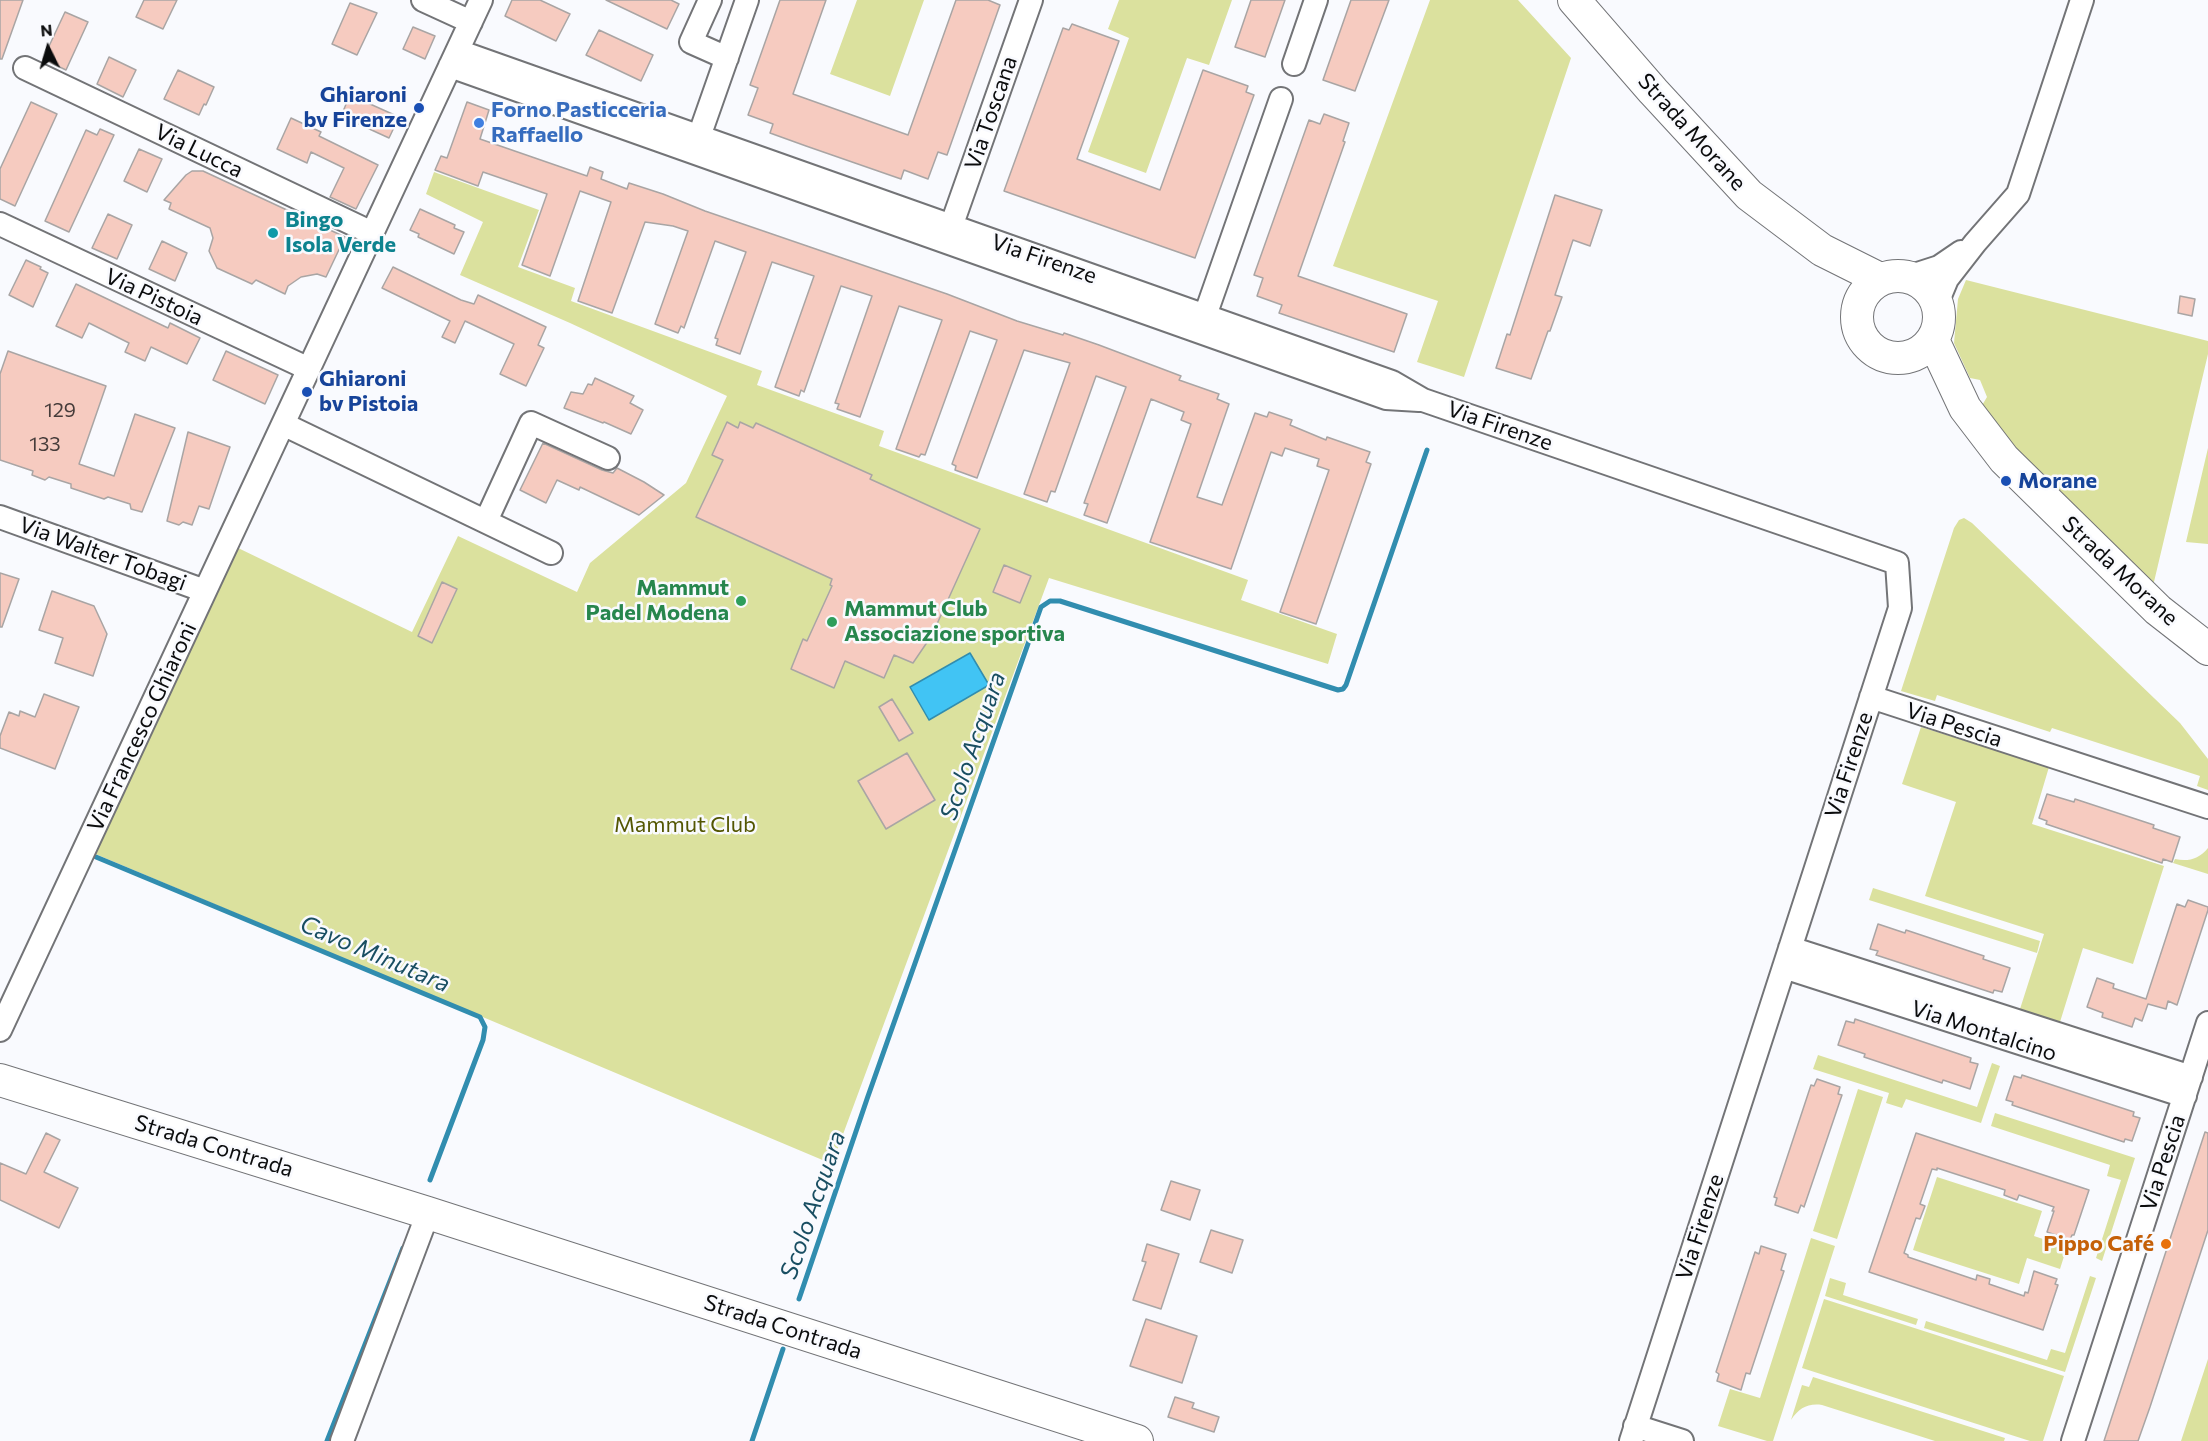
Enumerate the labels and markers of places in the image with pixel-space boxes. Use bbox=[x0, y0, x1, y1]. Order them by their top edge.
place label: Ghiaroni bv Firenze bbox=[303, 82, 407, 134]
place label: Forno Pasticceria Raffaello bbox=[491, 97, 667, 148]
marker: Ghiaroni bv Firenze bbox=[412, 101, 426, 115]
marker: Forno Pasticceria Raffaello bbox=[472, 116, 486, 130]
place label: Bingo Isola Verde bbox=[285, 207, 396, 258]
marker: Bingo Isola Verde bbox=[266, 226, 280, 240]
place label: Ghiaroni bv Pistoia bbox=[319, 366, 418, 418]
marker: Ghiaroni bv Pistoia bbox=[300, 385, 314, 399]
place label: Morane bbox=[2018, 468, 2097, 494]
marker: Morane bbox=[1999, 474, 2013, 488]
place label: Mammut Padel Modena bbox=[585, 575, 729, 626]
marker: Mammut Padel Modena bbox=[734, 594, 748, 608]
place label: Mammut Club Associazione sportiva bbox=[844, 596, 1065, 648]
marker: Mammut Club Associazione sportiva bbox=[825, 615, 839, 629]
place label: Pippo Café bbox=[2043, 1231, 2154, 1257]
marker: Pippo Café bbox=[2159, 1237, 2173, 1251]

